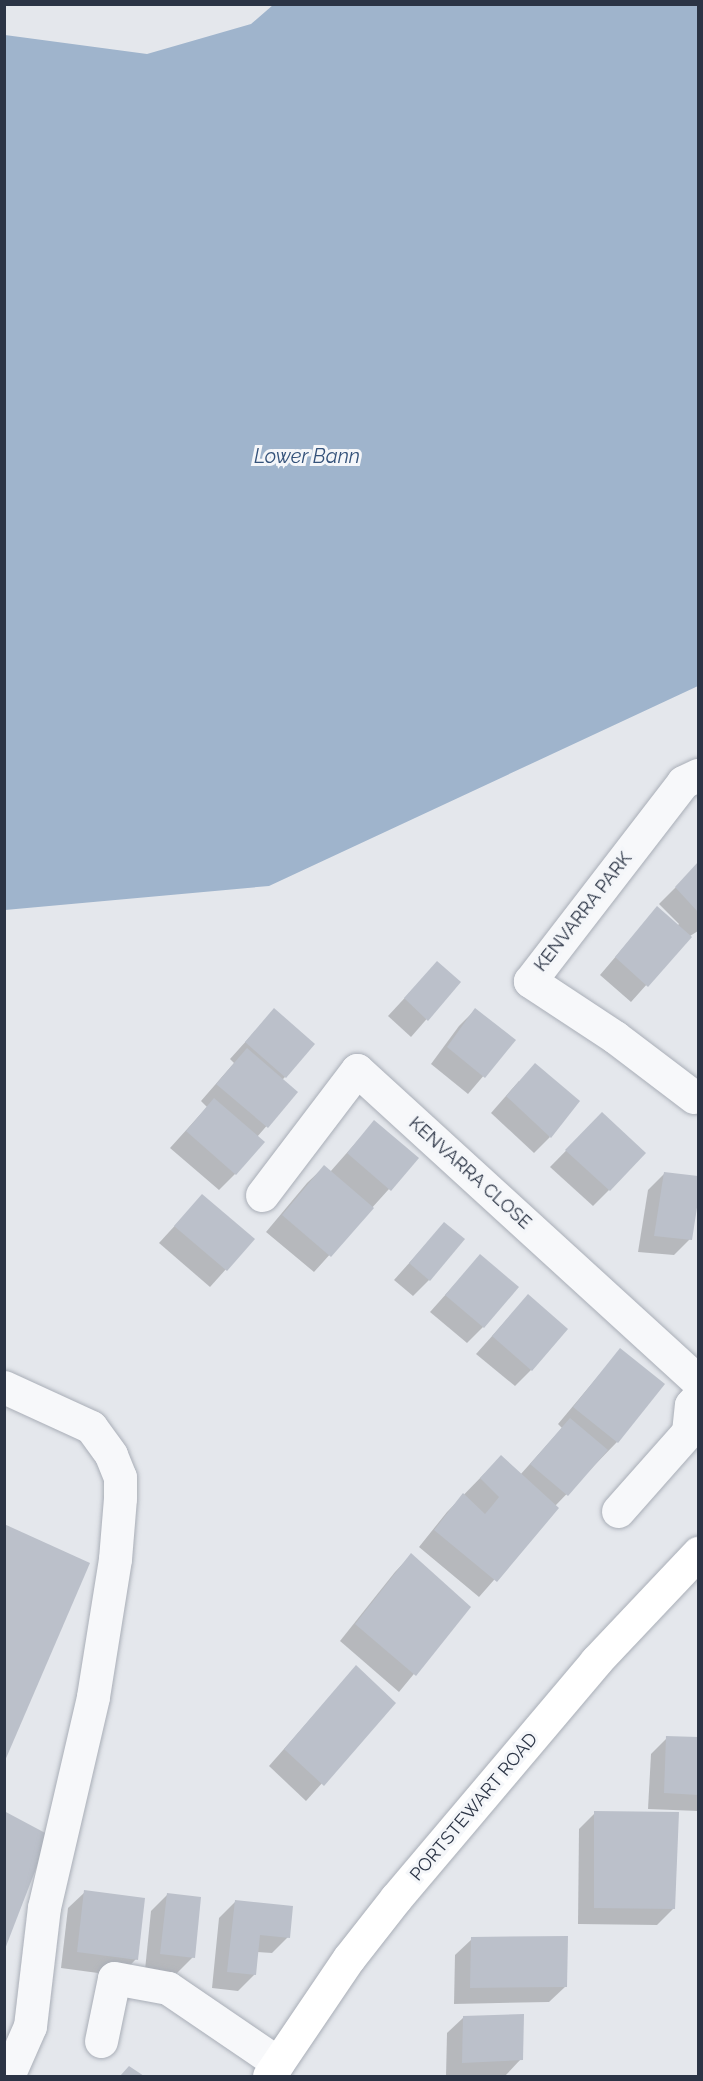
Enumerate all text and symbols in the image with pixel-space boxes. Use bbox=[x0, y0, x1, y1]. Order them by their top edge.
water label: Lower Bann bbox=[254, 444, 360, 468]
street label: KENVARRA PARK bbox=[530, 848, 636, 976]
street label: KENVARRA CLOSE bbox=[404, 1112, 536, 1234]
street label: PORTSTEWART ROAD bbox=[406, 1728, 542, 1886]

